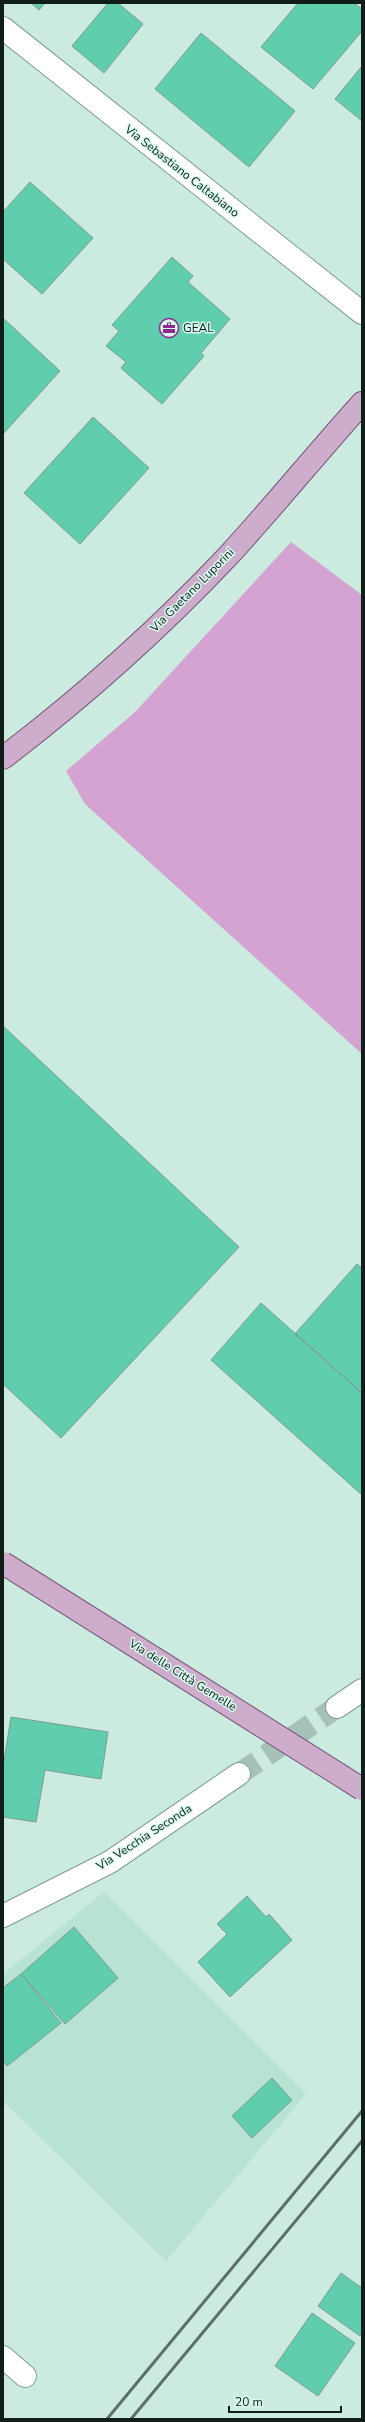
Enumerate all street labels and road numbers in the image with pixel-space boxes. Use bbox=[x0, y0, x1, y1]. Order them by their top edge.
street label: Via Sebastiano Caltabiano bbox=[121, 121, 243, 221]
street label: Via Gaetano Luporini bbox=[146, 545, 237, 636]
street label: Via delle Città Gemelle bbox=[125, 1635, 240, 1715]
street label: Via Vecchia Seconda bbox=[92, 1800, 195, 1874]

